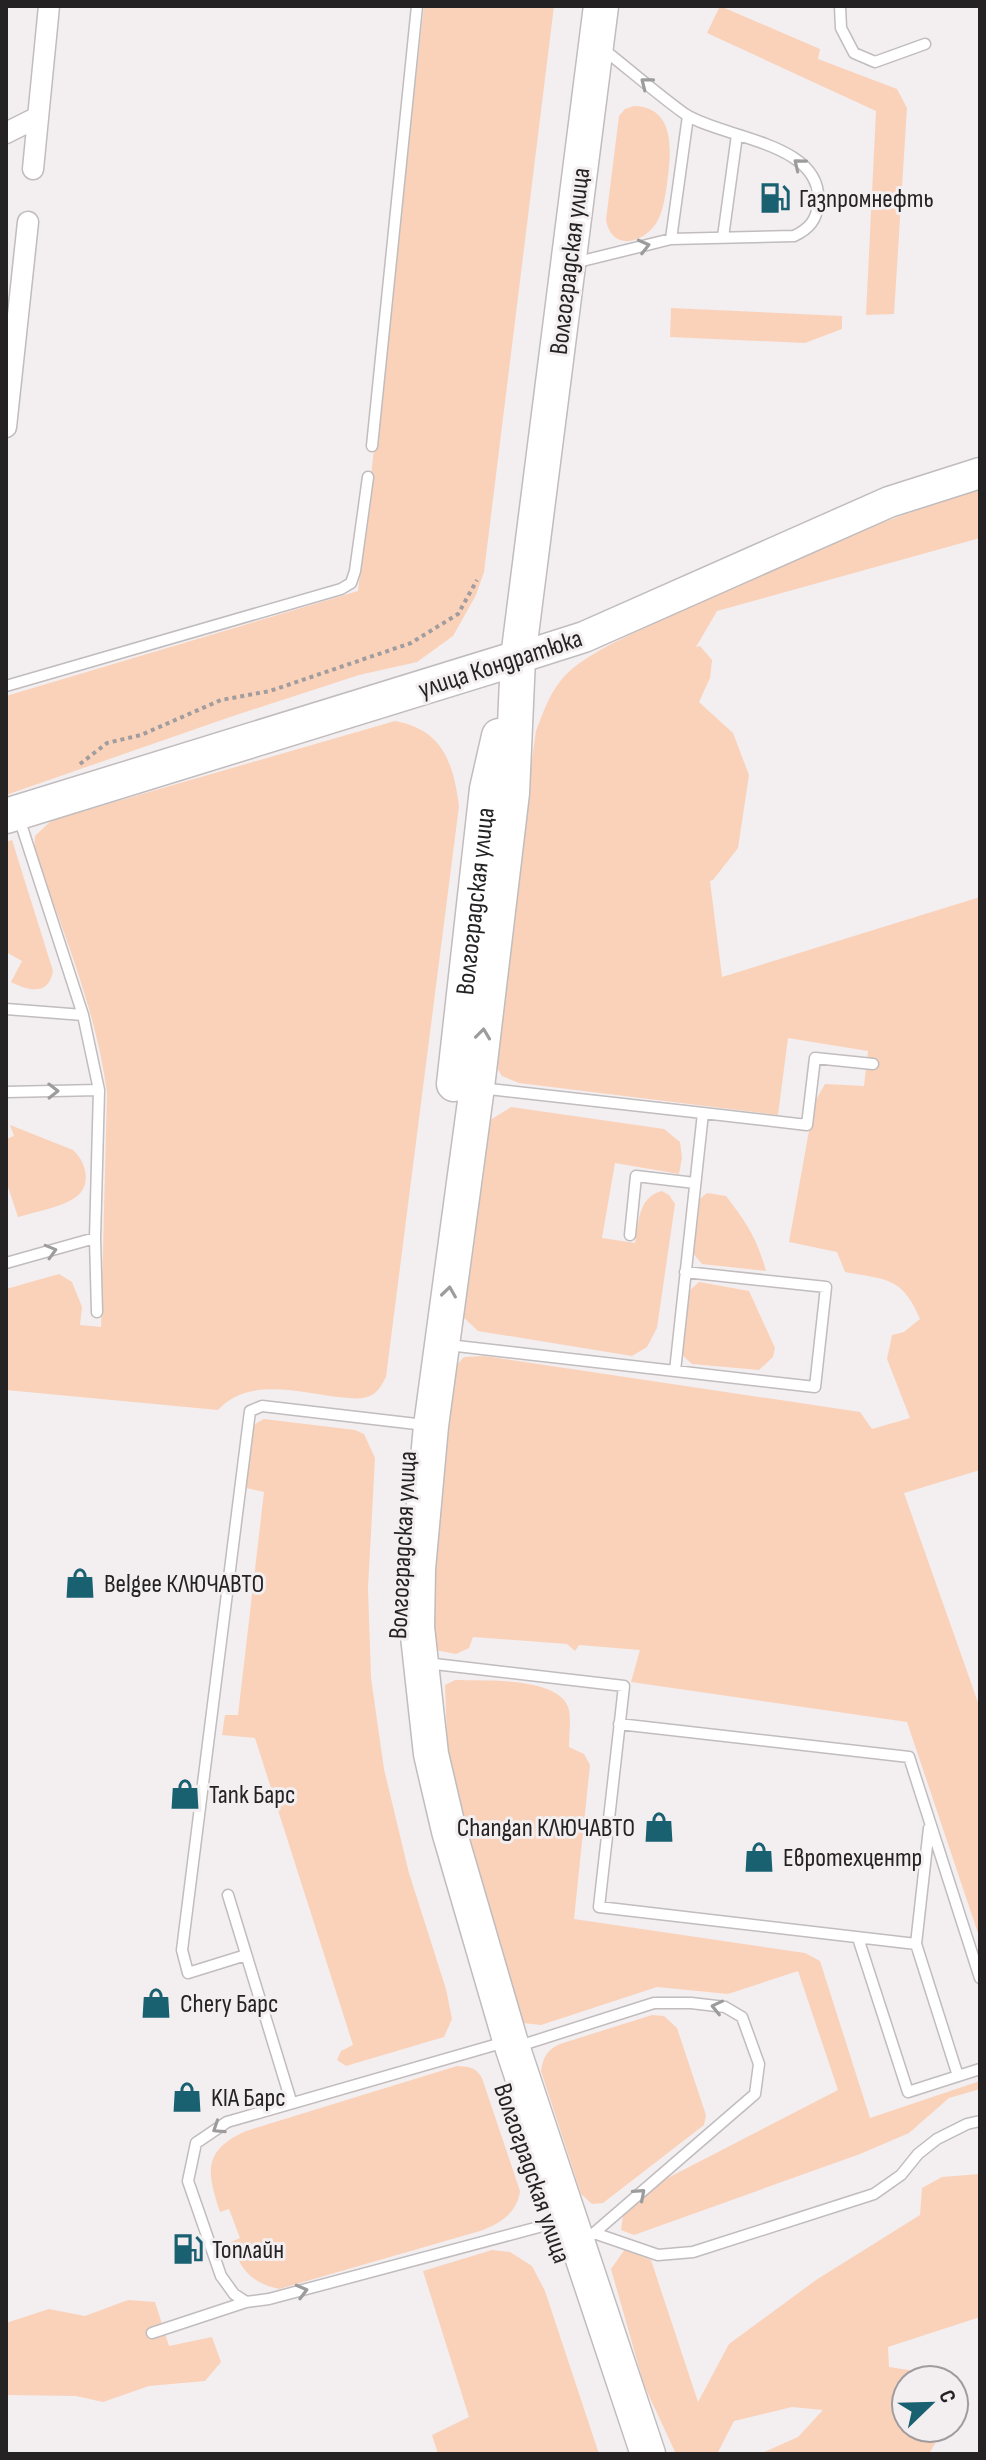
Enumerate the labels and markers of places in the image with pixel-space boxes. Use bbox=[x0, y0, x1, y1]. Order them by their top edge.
fuel station icon: Газпромнефть bbox=[758, 181, 792, 215]
place label: Газпромнефть bbox=[799, 184, 934, 215]
shop icon: Belgee КЛЮЧАВТО bbox=[63, 1566, 97, 1600]
place label: Belgee КЛЮЧАВТО bbox=[104, 1569, 264, 1600]
shop icon: Tank Барс bbox=[168, 1777, 202, 1811]
place label: Tank Барс bbox=[209, 1780, 295, 1811]
shop icon: Changan КЛЮЧАВТО bbox=[642, 1810, 676, 1844]
place label: Changan КЛЮЧАВТО bbox=[457, 1813, 635, 1844]
shop icon: Евротехцентр bbox=[742, 1840, 776, 1874]
place label: Евротехцентр bbox=[783, 1843, 922, 1874]
shop icon: Chery Барс bbox=[139, 1986, 173, 2020]
place label: Chery Барс bbox=[180, 1989, 278, 2020]
shop icon: KIA Барс bbox=[170, 2080, 204, 2114]
place label: KIA Барс bbox=[211, 2083, 286, 2114]
fuel station icon: Топлайн bbox=[171, 2232, 205, 2266]
place label: Топлайн bbox=[212, 2235, 284, 2266]

